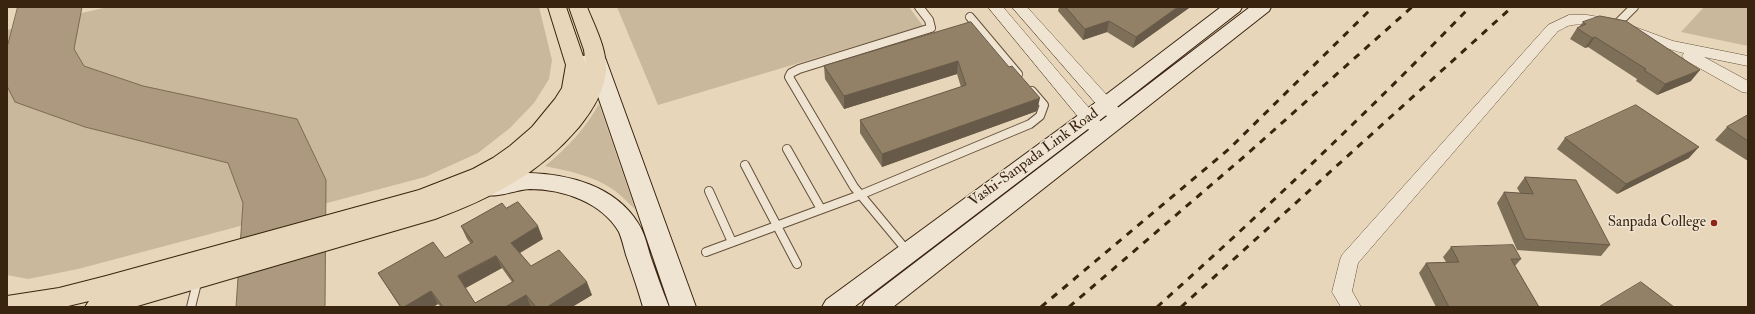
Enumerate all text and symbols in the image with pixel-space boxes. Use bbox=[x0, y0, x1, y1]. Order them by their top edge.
street label: Vashi-Sanpada Link Road bbox=[966, 105, 1102, 211]
place label: Sanpada College bbox=[1608, 214, 1706, 232]
marker: Sanpada College bbox=[1709, 218, 1719, 228]

